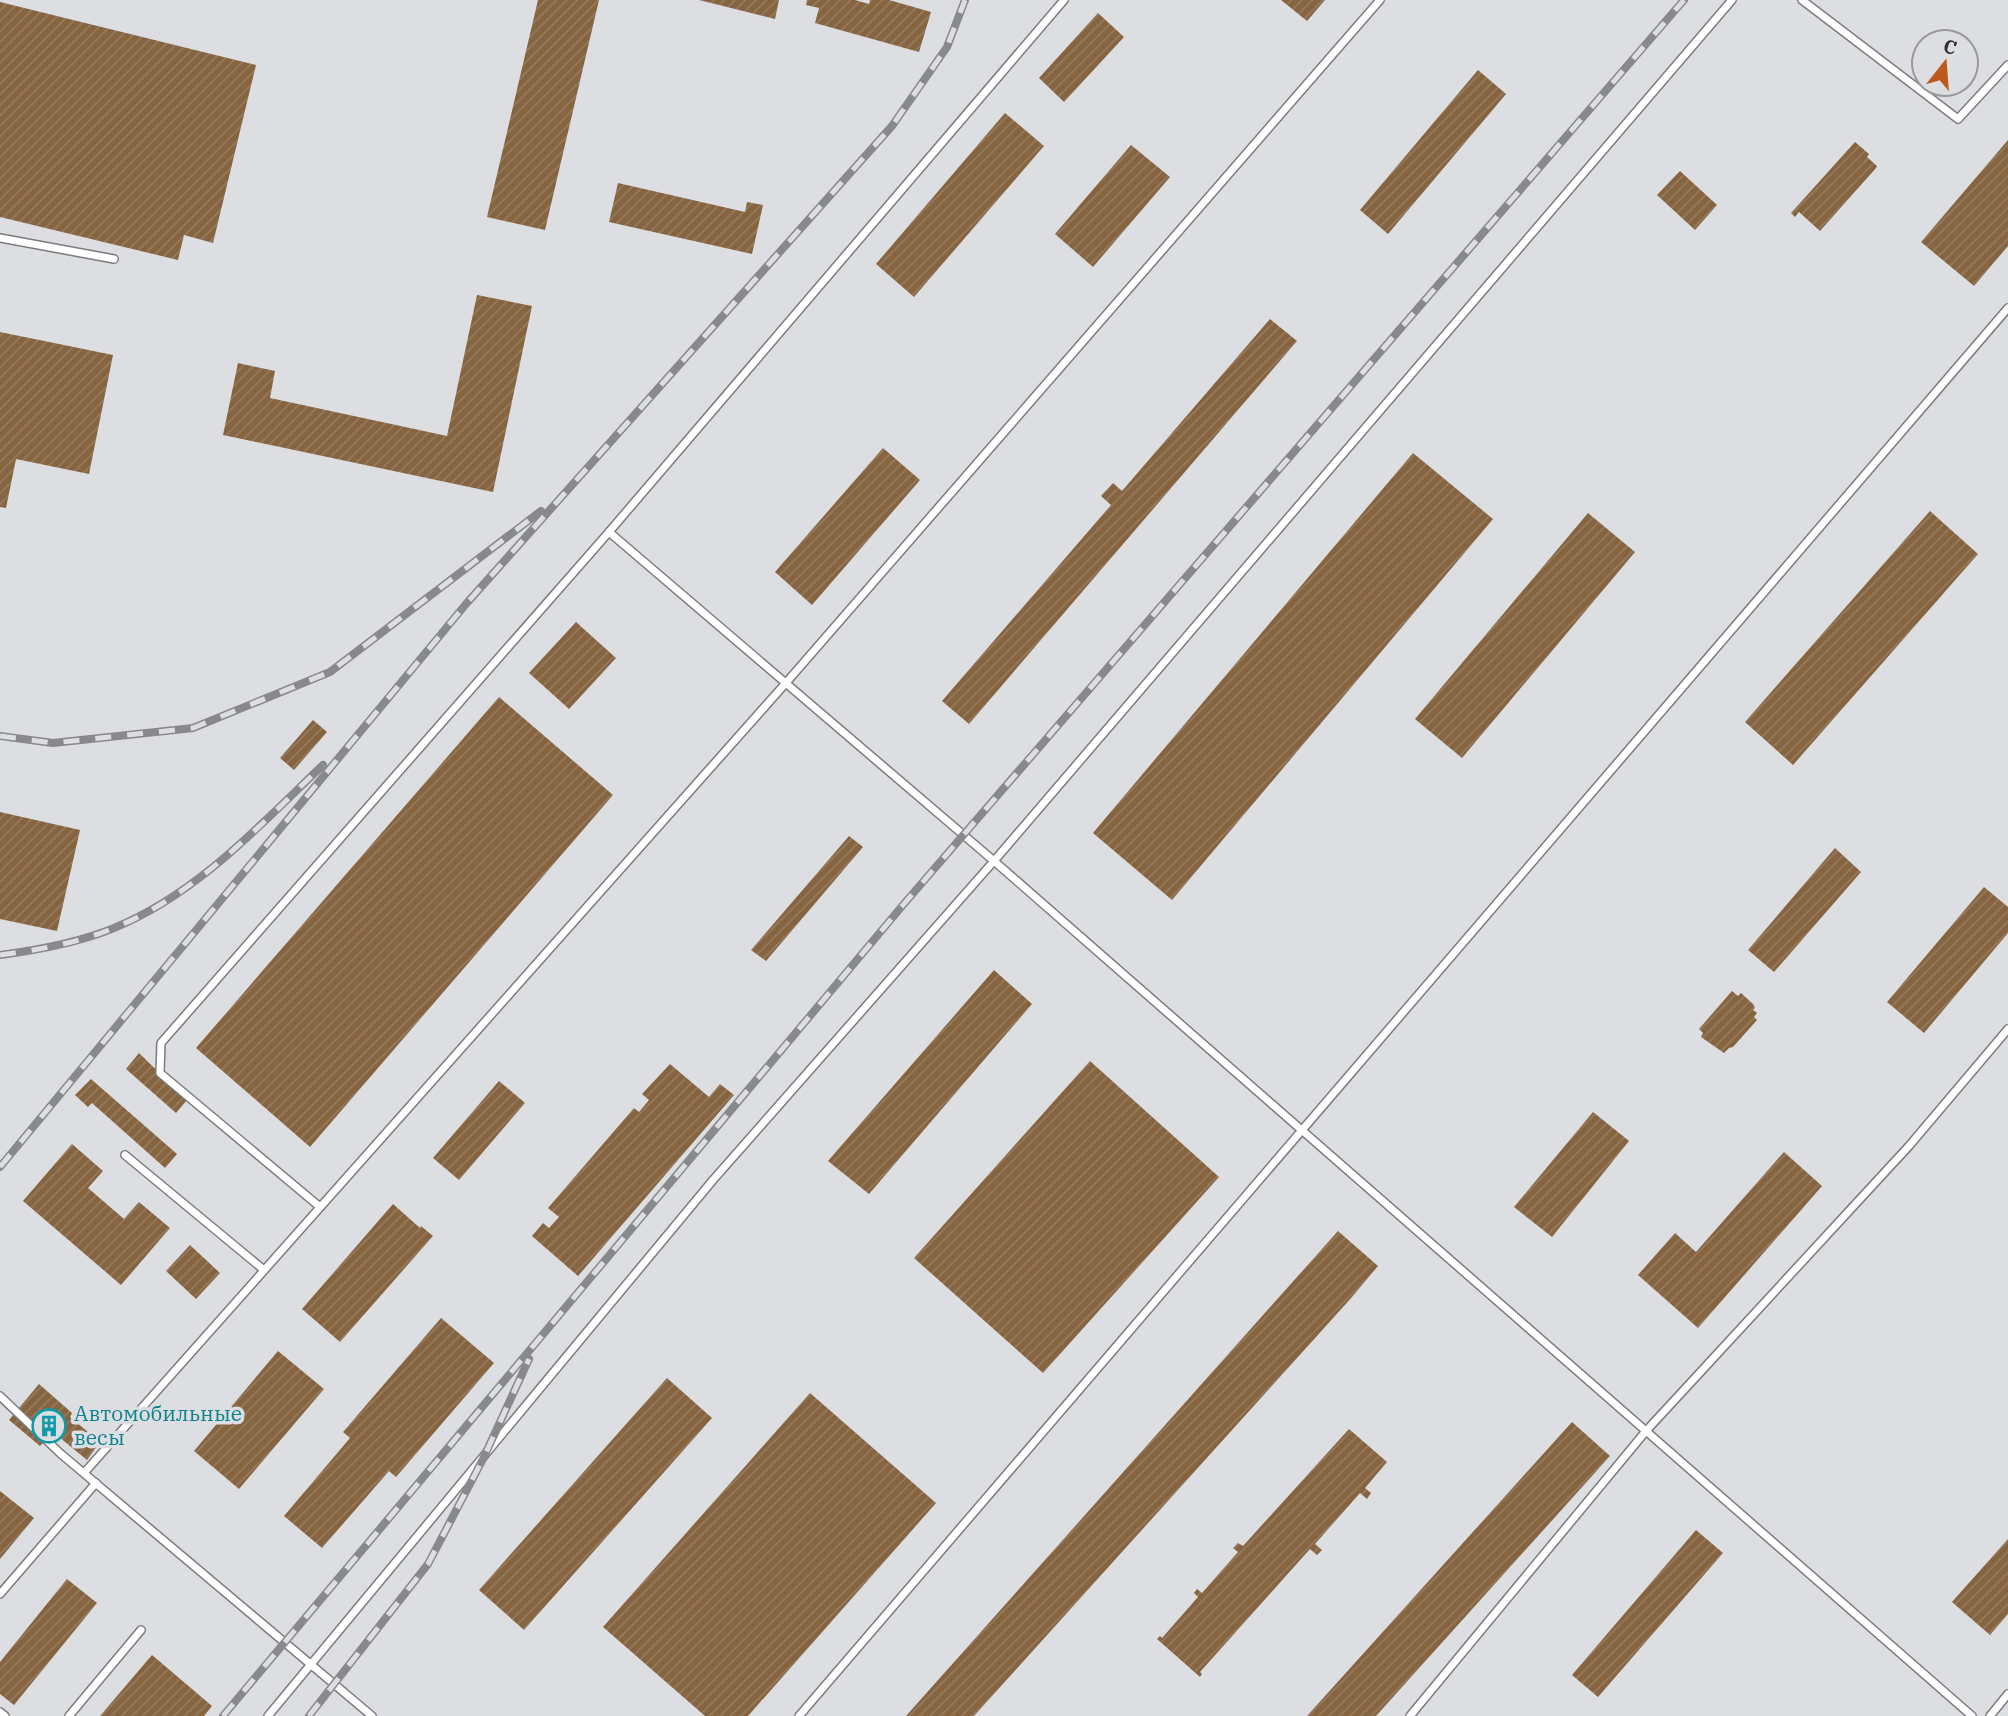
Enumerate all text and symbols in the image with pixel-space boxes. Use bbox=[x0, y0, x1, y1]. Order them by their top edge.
north arrow bbox=[1910, 28, 1980, 98]
text: С bbox=[1940, 33, 1960, 60]
place label: Автомобильные весы bbox=[74, 1399, 242, 1451]
building icon: Автомобильные весы bbox=[30, 1407, 68, 1445]

